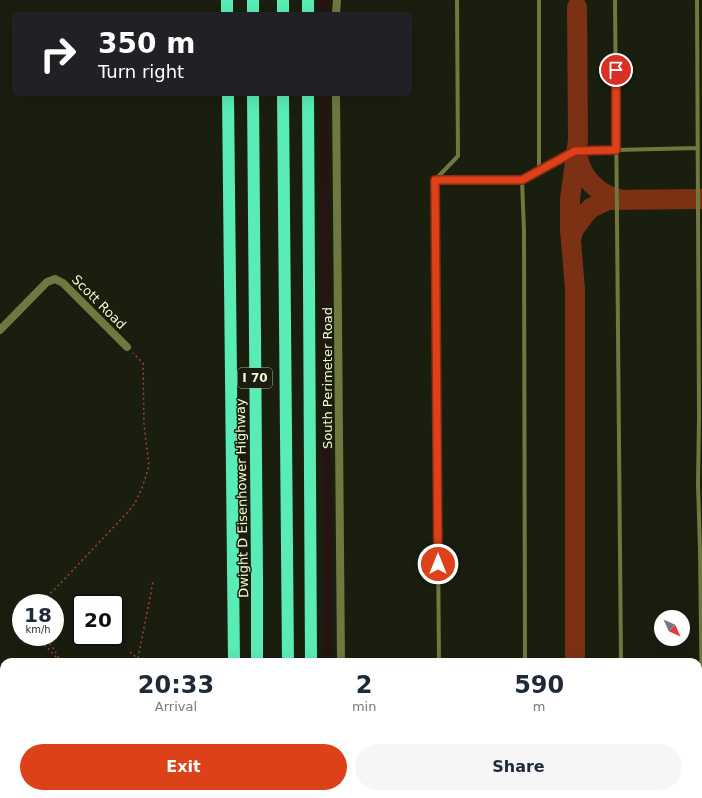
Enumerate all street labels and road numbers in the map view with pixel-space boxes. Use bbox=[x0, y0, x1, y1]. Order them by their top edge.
street label: Scott Road bbox=[69, 272, 129, 332]
street label: South Perimeter Road bbox=[320, 307, 335, 449]
road number: I 70 bbox=[238, 368, 272, 388]
street label: Dwight D Eisenhower Highway bbox=[233, 398, 251, 598]

